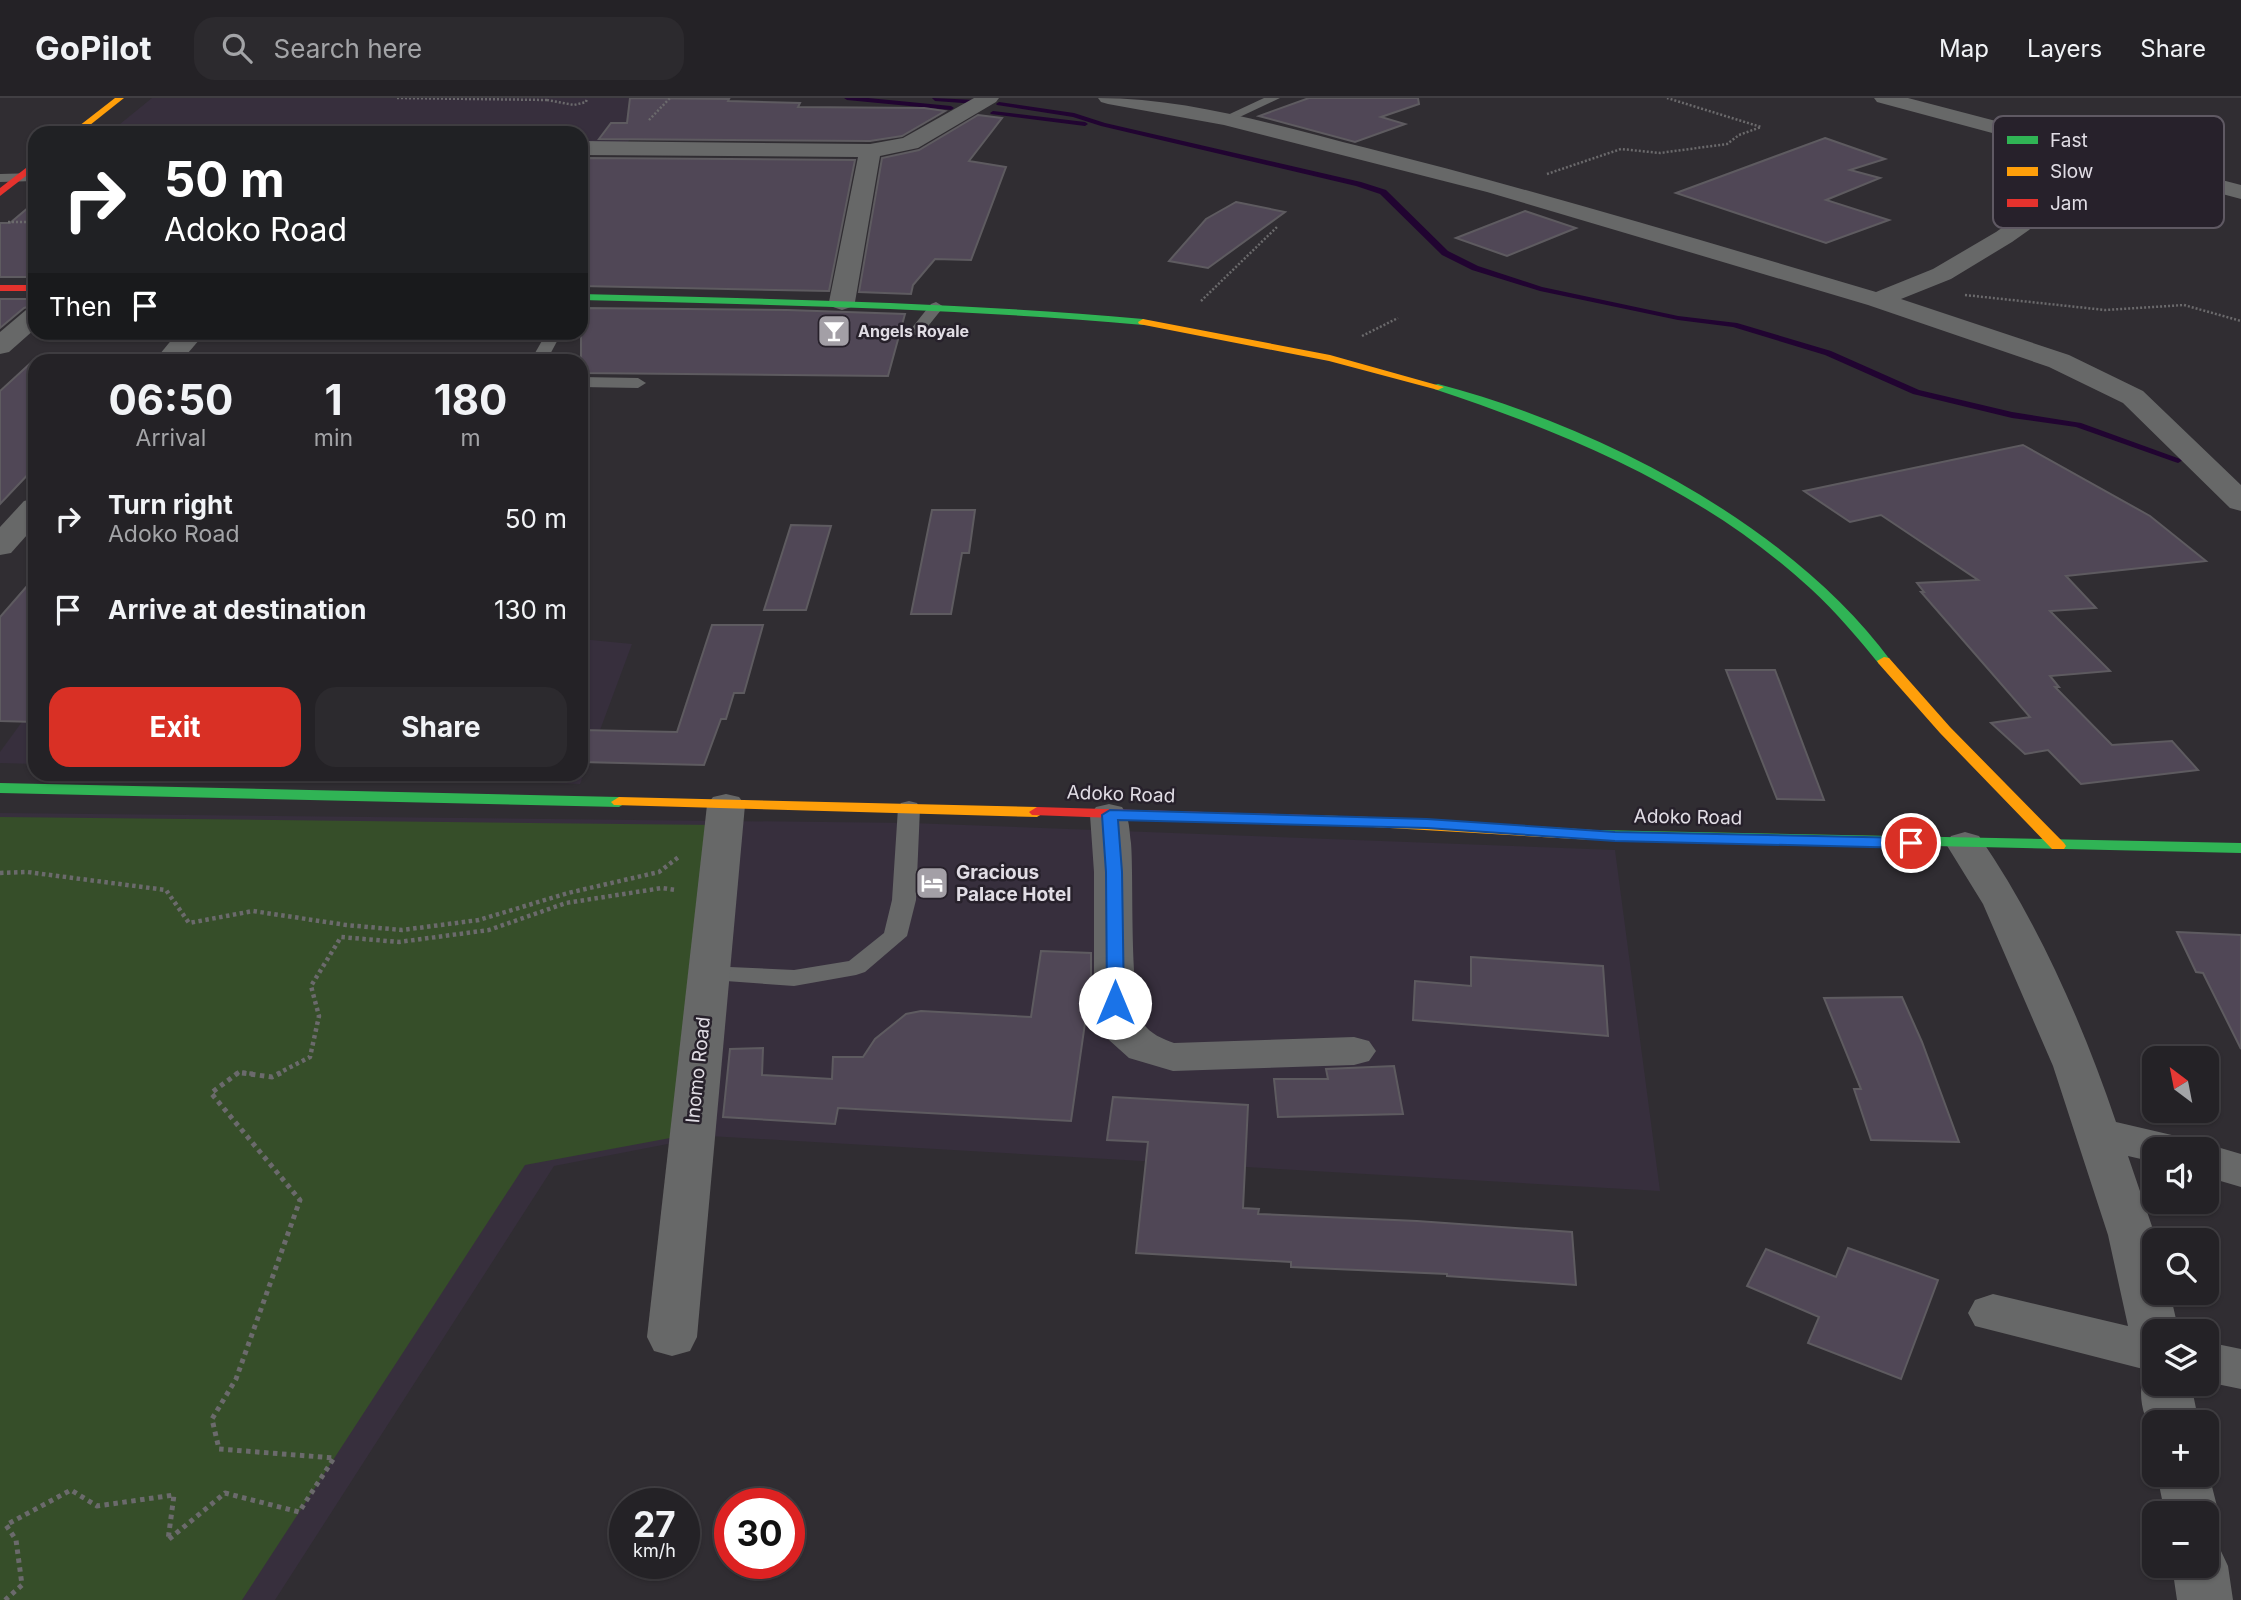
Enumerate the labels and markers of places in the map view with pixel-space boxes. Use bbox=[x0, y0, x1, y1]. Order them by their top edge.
bar icon: Angels Royale bbox=[815, 312, 853, 350]
place label: Angels Royale bbox=[858, 321, 969, 341]
pin bbox=[1881, 813, 1941, 873]
place label: Gracious Palace Hotel bbox=[956, 861, 1071, 906]
hotel icon: Gracious Palace Hotel bbox=[913, 864, 951, 902]

